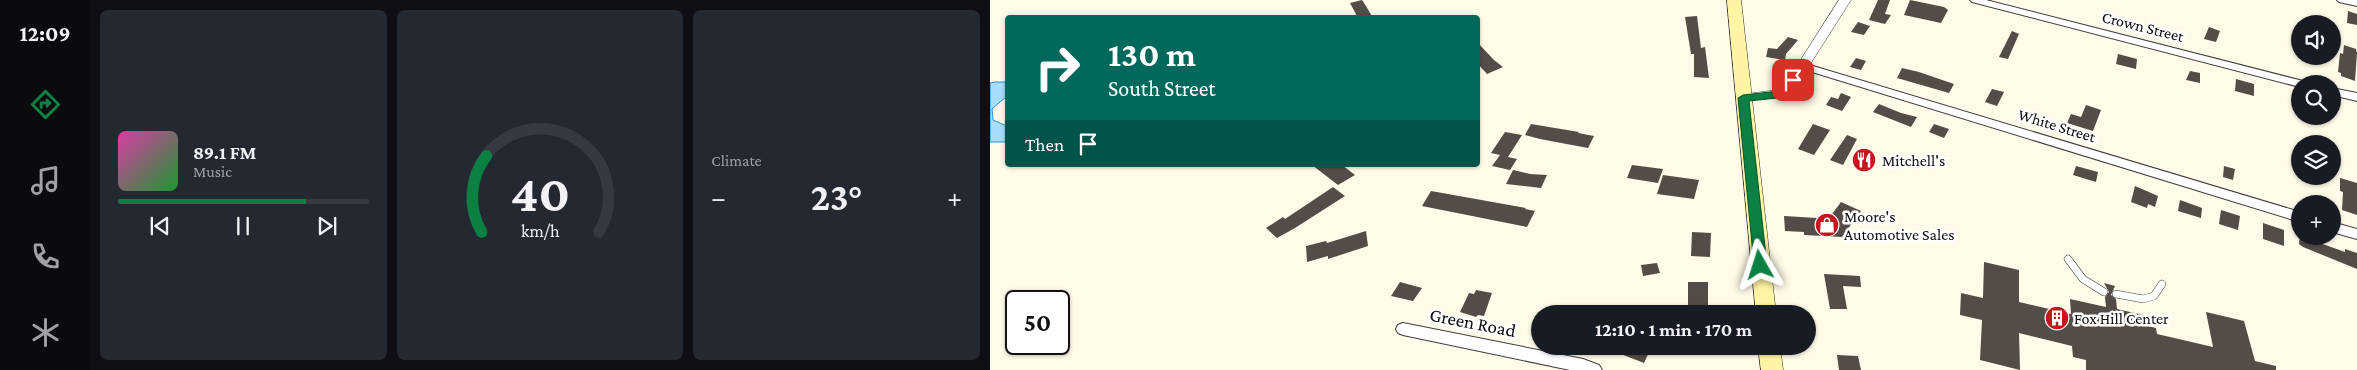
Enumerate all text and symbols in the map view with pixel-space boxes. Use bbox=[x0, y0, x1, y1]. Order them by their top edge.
street label: Crown Street bbox=[2100, 8, 2186, 45]
map controls bbox=[2291, 15, 2341, 245]
button: sound bbox=[2291, 15, 2341, 65]
text: 12:09 bbox=[20, 21, 70, 46]
icon: right bbox=[1025, 35, 1090, 100]
text: 130 m bbox=[1108, 35, 1196, 74]
pin bbox=[1772, 59, 1814, 101]
icon: arrive bbox=[1779, 66, 1807, 94]
button: search bbox=[2291, 75, 2341, 125]
text: South Street bbox=[1108, 76, 1216, 101]
icon: directions bbox=[28, 87, 63, 122]
street label: White Street bbox=[2016, 106, 2098, 146]
icon: arrive bbox=[1074, 130, 1102, 158]
text: Then bbox=[1025, 134, 1064, 155]
button: layers bbox=[2291, 135, 2341, 185]
text: 89.1 FM bbox=[193, 142, 256, 163]
restaurant icon: Mitchell's bbox=[1851, 147, 1877, 173]
text: Climate bbox=[711, 152, 762, 169]
place label: Mitchell's bbox=[1882, 152, 1945, 169]
icon: music bbox=[28, 163, 63, 198]
text: Music bbox=[193, 163, 232, 180]
text: 40 bbox=[510, 164, 570, 222]
text: 23° bbox=[811, 176, 863, 218]
text: − bbox=[711, 182, 726, 213]
text: + bbox=[947, 182, 962, 213]
button: + bbox=[2291, 195, 2341, 245]
place label: Moore's Automotive Sales bbox=[1844, 208, 1955, 243]
icon: previous bbox=[146, 212, 174, 240]
icon: pause bbox=[229, 212, 257, 240]
icon: next bbox=[313, 212, 341, 240]
shop icon: Moore's Automotive Sales bbox=[1814, 212, 1840, 238]
text: km/h bbox=[521, 221, 560, 241]
position arrow bbox=[1733, 238, 1785, 290]
icon: phone bbox=[28, 239, 63, 274]
speed limit sign: 50 bbox=[1005, 290, 1070, 355]
street label: Green Road bbox=[1428, 304, 1518, 341]
building icon: Fox Hill Center bbox=[2044, 305, 2070, 331]
place label: Fox Hill Center bbox=[2074, 310, 2169, 327]
icon: climate bbox=[28, 315, 63, 350]
text: 12:10 · 1 min · 170 m bbox=[1595, 319, 1752, 340]

